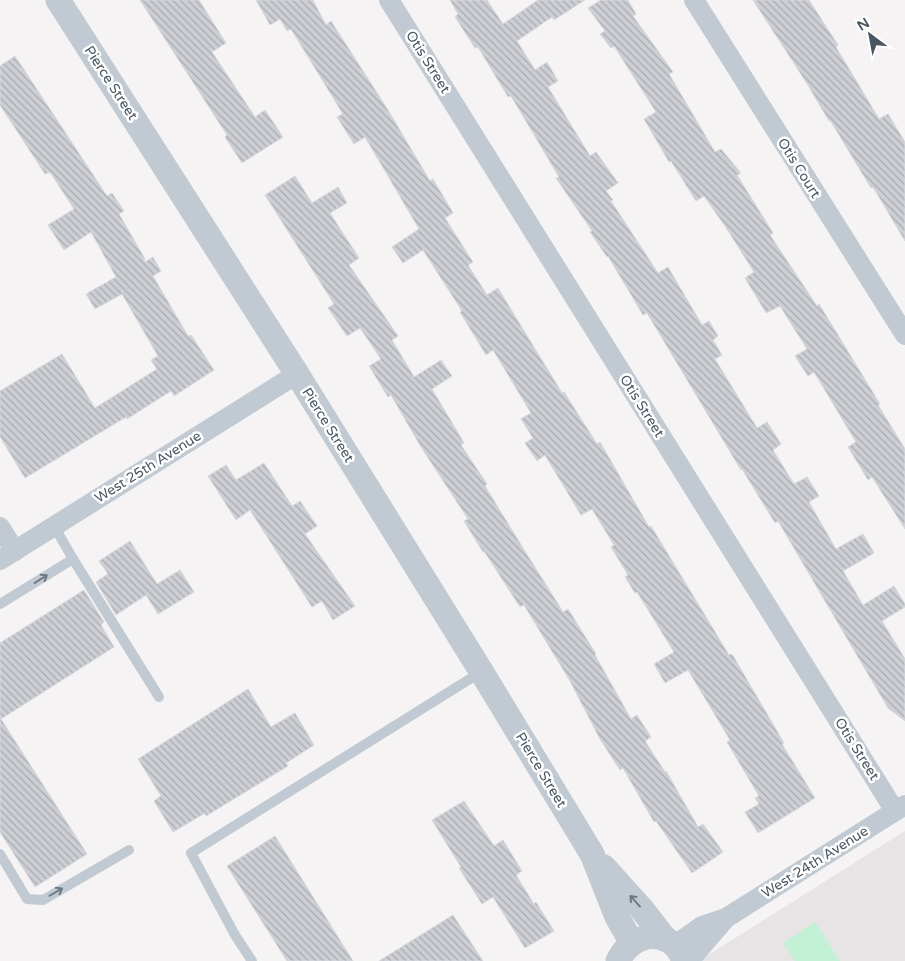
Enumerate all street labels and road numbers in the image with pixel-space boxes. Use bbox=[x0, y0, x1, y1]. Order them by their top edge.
street label: Otis Street bbox=[402, 28, 454, 97]
street label: Pierce Street bbox=[81, 43, 142, 124]
street label: Otis Court bbox=[774, 135, 825, 202]
street label: Otis Street bbox=[616, 372, 668, 441]
street label: Pierce Street bbox=[298, 385, 358, 466]
street label: West 25th Avenue bbox=[92, 427, 204, 507]
street label: Otis Street bbox=[831, 715, 883, 784]
street label: Pierce Street bbox=[512, 729, 570, 811]
street label: West 24th Avenue bbox=[759, 822, 871, 902]

